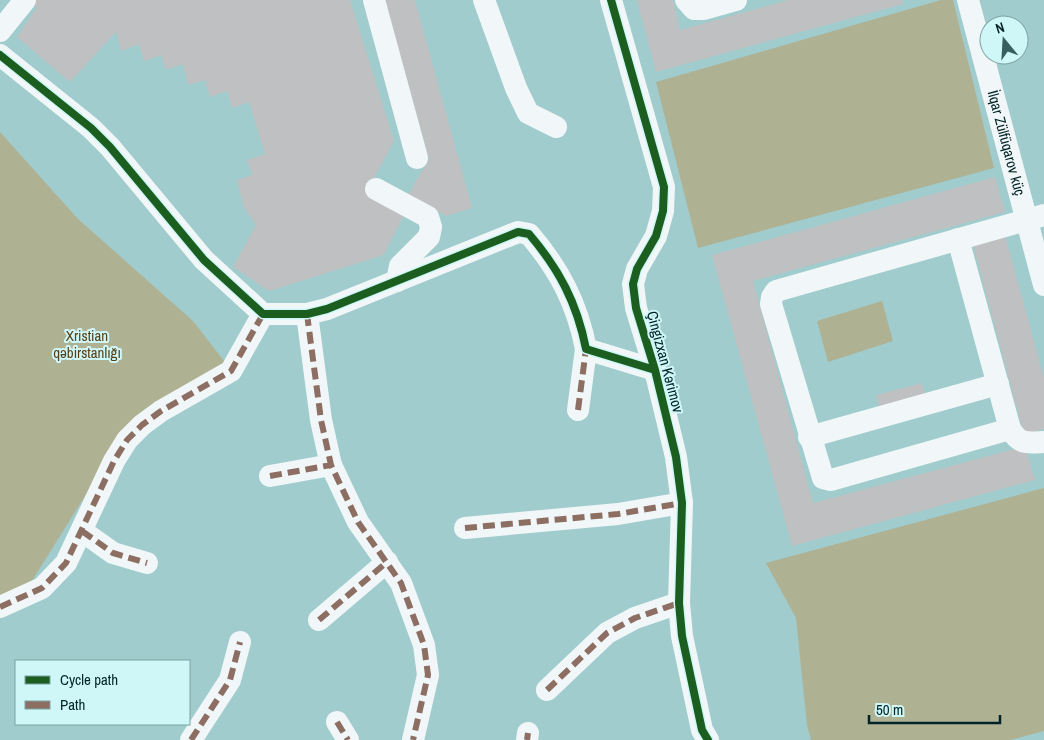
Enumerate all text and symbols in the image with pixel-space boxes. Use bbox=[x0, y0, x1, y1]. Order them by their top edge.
north arrow bbox=[979, 15, 1029, 65]
text: N bbox=[993, 18, 1007, 37]
street label: İlqar Zülfüqarov küç bbox=[983, 88, 1031, 198]
street label: Çingizxan Kərimov bbox=[642, 309, 689, 416]
park label: Xristian qəbirstanlığı bbox=[53, 325, 121, 363]
legend bbox=[15, 660, 190, 725]
text: Cycle path bbox=[60, 669, 118, 690]
scale bar bbox=[869, 692, 1000, 724]
text: Path bbox=[60, 694, 85, 715]
text: 50 m bbox=[876, 699, 903, 720]

